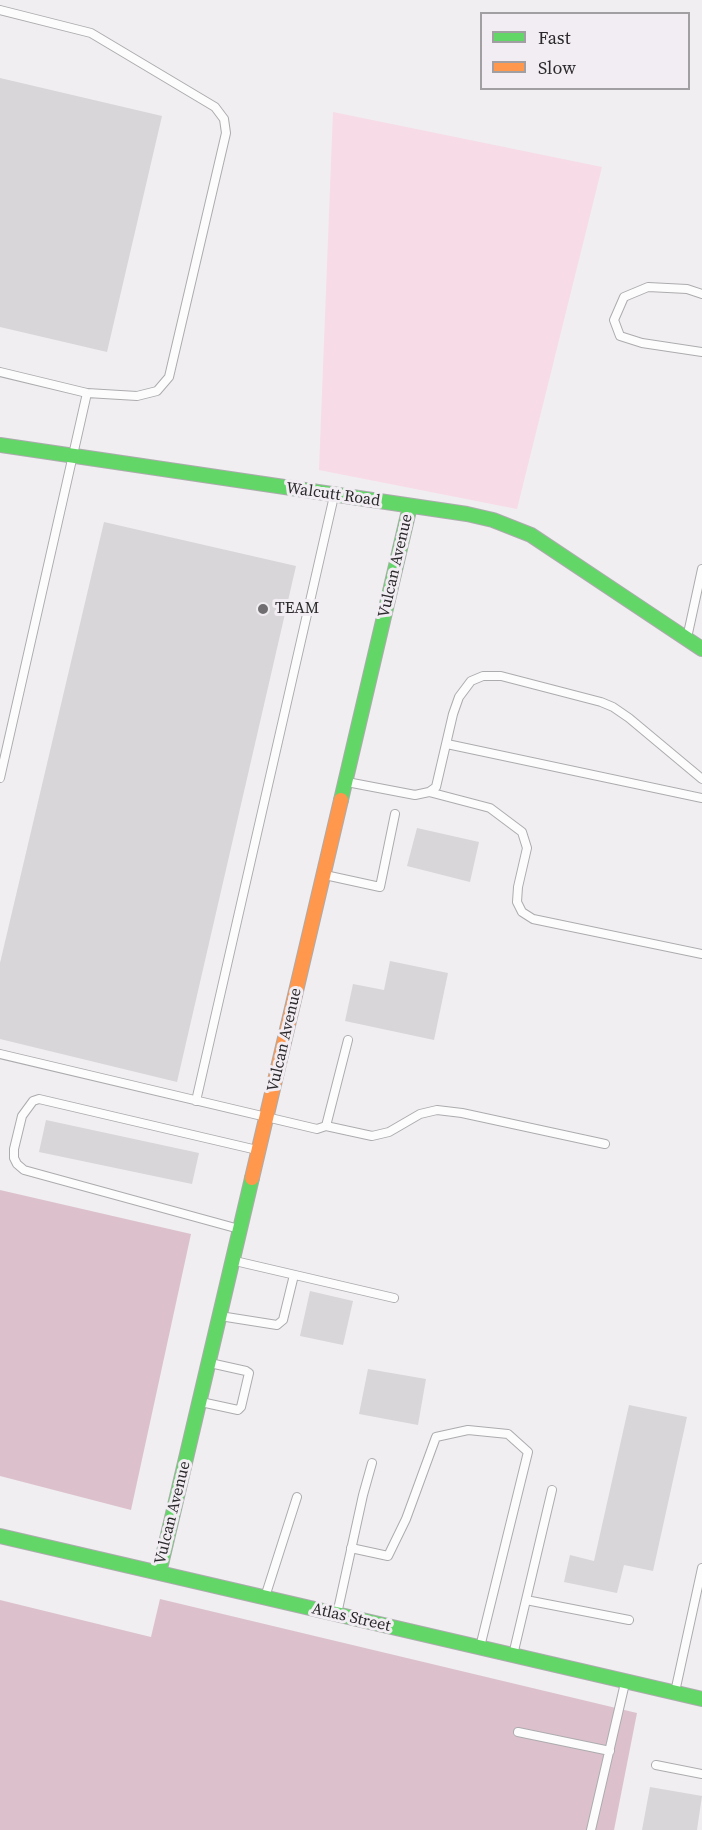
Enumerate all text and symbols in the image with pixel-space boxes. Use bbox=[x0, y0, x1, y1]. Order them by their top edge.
legend bbox=[480, 12, 690, 90]
text: Fast bbox=[538, 25, 571, 50]
text: Slow bbox=[538, 55, 576, 80]
street label: Walcutt Road bbox=[285, 479, 381, 511]
street label: Vulcan Avenue bbox=[375, 512, 417, 620]
place label: TEAM bbox=[275, 599, 319, 619]
marker: TEAM bbox=[256, 602, 270, 616]
street label: Vulcan Avenue bbox=[264, 986, 306, 1094]
street label: Vulcan Avenue bbox=[151, 1459, 195, 1567]
street label: Atlas Street bbox=[310, 1600, 392, 1636]

